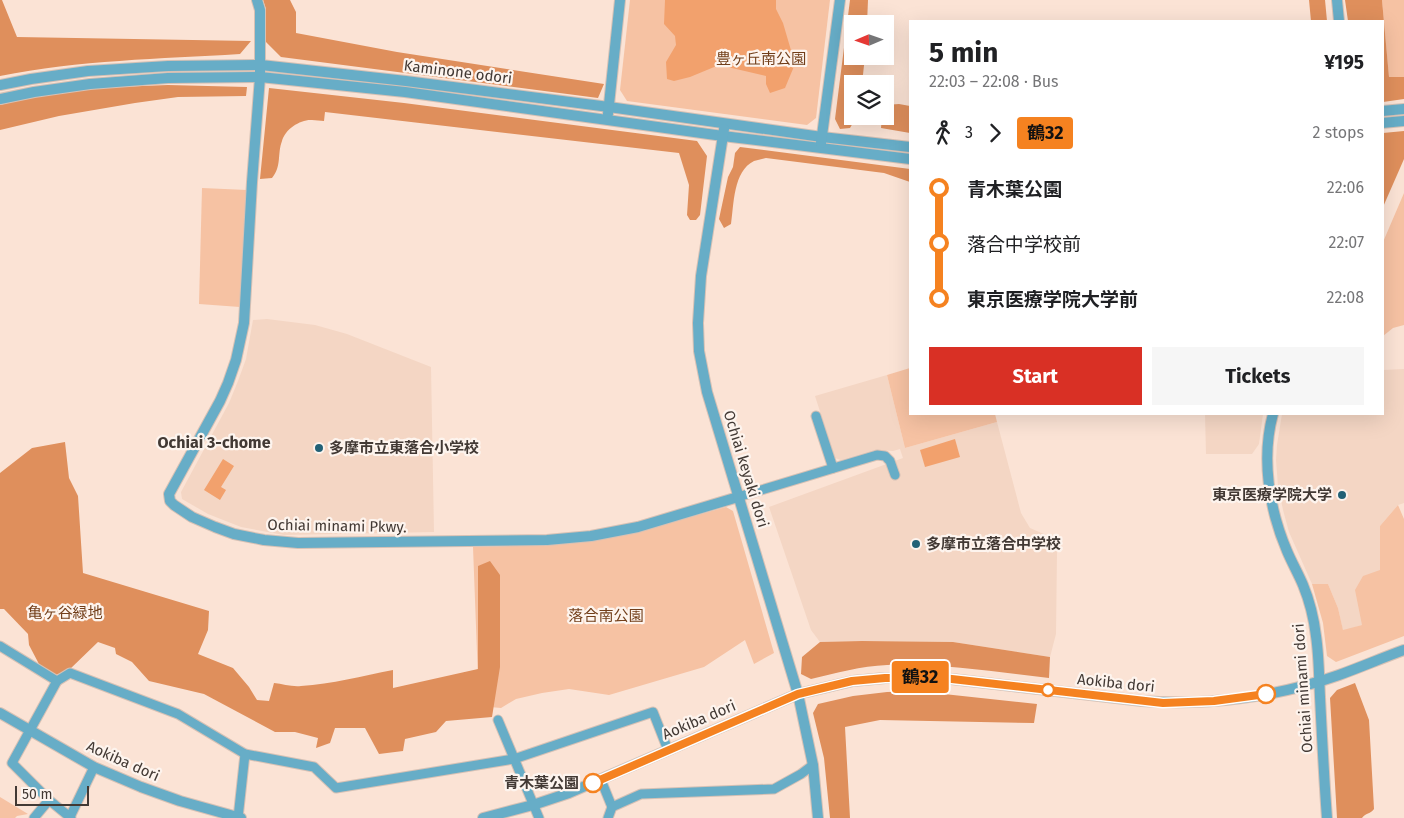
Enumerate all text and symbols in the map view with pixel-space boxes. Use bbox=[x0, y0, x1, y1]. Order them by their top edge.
north arrow bbox=[844, 15, 894, 65]
map controls bbox=[844, 15, 894, 125]
text: 5 min bbox=[929, 36, 998, 69]
park label: 豊ヶ丘南公園 bbox=[716, 50, 806, 68]
text: ¥195 bbox=[1324, 51, 1364, 74]
street label: Kaminone odori bbox=[403, 56, 513, 88]
text: 22:03 – 22:08 · Bus bbox=[929, 72, 1059, 91]
button: layers bbox=[844, 75, 894, 125]
icon: walk bbox=[929, 119, 957, 147]
icon: forward bbox=[981, 119, 1009, 147]
text: 鶴32 bbox=[1027, 122, 1063, 144]
text: 3 bbox=[965, 123, 973, 142]
text: 2 stops bbox=[1313, 123, 1364, 142]
text: 青木葉公園 bbox=[967, 178, 1062, 201]
text: 22:06 bbox=[1327, 178, 1364, 197]
text: 落合中学校前 bbox=[967, 233, 1081, 256]
text: 22:07 bbox=[1329, 233, 1364, 252]
text: 東京医療学院大学前 bbox=[967, 288, 1138, 311]
text: 22:08 bbox=[1327, 288, 1364, 307]
button: Start bbox=[929, 347, 1142, 405]
button: Tickets bbox=[1152, 347, 1364, 405]
street label: Ochiai keyaki dori bbox=[720, 408, 772, 530]
district label: Ochiai 3-chome bbox=[158, 433, 271, 452]
place label: 多摩市立東落合小学校 bbox=[329, 439, 479, 457]
marker: 多摩市立東落合小学校 bbox=[313, 442, 325, 454]
place label: 東京医療学院大学 bbox=[1212, 486, 1332, 504]
marker: 東京医療学院大学 bbox=[1336, 489, 1348, 501]
street label: Ochiai minami Pkwy. bbox=[267, 516, 407, 536]
place label: 多摩市立落合中学校 bbox=[926, 535, 1061, 553]
marker: 多摩市立落合中学校 bbox=[910, 538, 922, 550]
park label: 亀ヶ谷緑地 bbox=[27, 604, 103, 622]
park label: 落合南公園 bbox=[568, 607, 644, 625]
street label: Ochiai minami dori bbox=[1289, 623, 1317, 753]
line badge: 鶴32 bbox=[891, 661, 949, 693]
text: 鶴32 bbox=[902, 666, 938, 688]
street label: Aokiba dori bbox=[1076, 670, 1156, 696]
unlabelled marker bbox=[1041, 683, 1055, 697]
unlabelled marker bbox=[1256, 684, 1276, 704]
street label: Aokiba dori bbox=[660, 696, 738, 744]
street label: Aokiba dori bbox=[84, 737, 162, 785]
marker: 青木葉公園 bbox=[583, 773, 603, 793]
place label: 青木葉公園 bbox=[504, 774, 579, 792]
scale bar bbox=[15, 783, 89, 806]
text: 50 m bbox=[22, 786, 53, 803]

